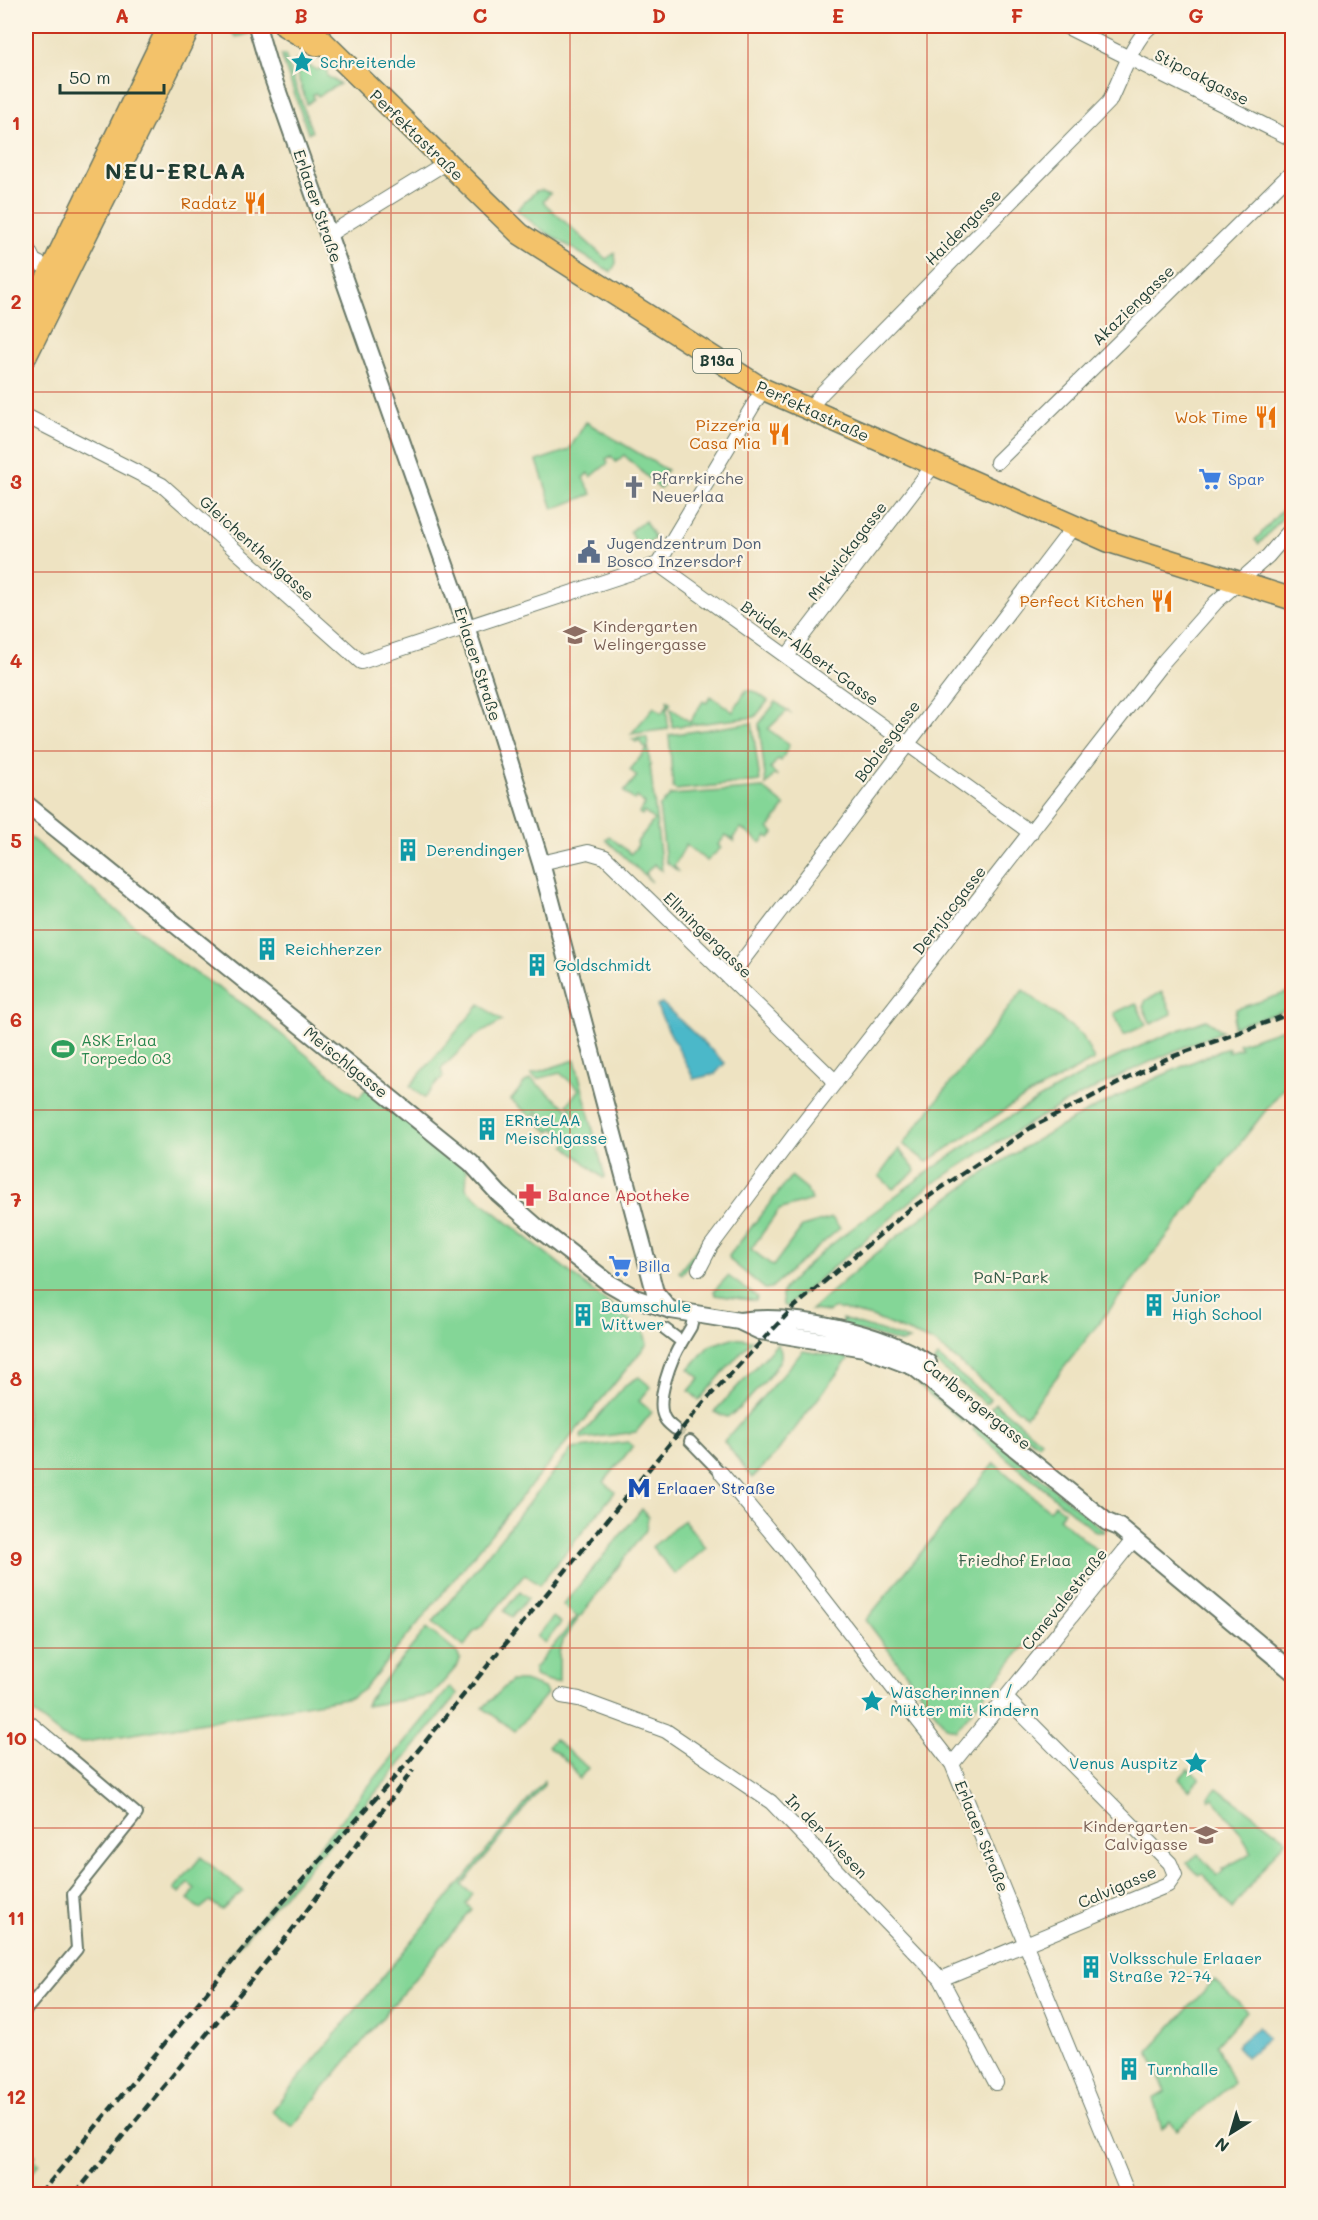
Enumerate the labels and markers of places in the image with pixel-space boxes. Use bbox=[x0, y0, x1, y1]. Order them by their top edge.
place icon: Schreitende bbox=[289, 49, 315, 75]
place label: Schreitende bbox=[320, 51, 416, 72]
restaurant icon: Radatz bbox=[242, 190, 268, 216]
place label: Radatz bbox=[181, 192, 237, 213]
restaurant icon: Wok Time bbox=[1253, 404, 1279, 430]
place label: Wok Time bbox=[1174, 406, 1248, 427]
place label: Pizzeria Casa Mia bbox=[689, 414, 761, 453]
restaurant icon: Pizzeria Casa Mia bbox=[766, 421, 792, 447]
supermarket icon: Spar bbox=[1197, 466, 1223, 492]
place label: Pfarrkirche Neuerlaa bbox=[652, 467, 744, 506]
place label: Spar bbox=[1228, 468, 1265, 489]
church icon: Pfarrkirche Neuerlaa bbox=[621, 474, 647, 500]
place label: Jugendzentrum Don Bosco Inzersdorf bbox=[607, 532, 761, 571]
public building icon: Jugendzentrum Don Bosco Inzersdorf bbox=[576, 539, 602, 565]
restaurant icon: Perfect Kitchen bbox=[1149, 588, 1175, 614]
place label: Perfect Kitchen bbox=[1020, 590, 1144, 611]
place label: Kindergarten Welingergasse bbox=[593, 615, 707, 654]
school or university icon: Kindergarten Welingergasse bbox=[562, 622, 588, 648]
building icon: Derendinger bbox=[395, 837, 421, 863]
place label: Derendinger bbox=[426, 839, 525, 860]
building icon: Reichherzer bbox=[254, 936, 280, 962]
place label: Reichherzer bbox=[285, 938, 382, 959]
building icon: Goldschmidt bbox=[524, 952, 550, 978]
place label: Goldschmidt bbox=[555, 954, 652, 975]
place label: ASK Erlaa Torpedo 03 bbox=[81, 1029, 171, 1068]
sports icon: ASK Erlaa Torpedo 03 bbox=[50, 1036, 76, 1062]
place label: ERnteLAA Meischlgasse bbox=[505, 1109, 607, 1148]
building icon: ERnteLAA Meischlgasse bbox=[474, 1116, 500, 1142]
pharmacy icon: Balance Apotheke bbox=[517, 1182, 543, 1208]
place label: Balance Apotheke bbox=[548, 1184, 690, 1205]
supermarket icon: Billa bbox=[607, 1253, 633, 1279]
place label: Billa bbox=[638, 1255, 671, 1276]
place label: Junior High School bbox=[1172, 1285, 1262, 1324]
building icon: Junior High School bbox=[1141, 1292, 1167, 1318]
place label: Baumschule Wittwer bbox=[601, 1295, 691, 1334]
building icon: Baumschule Wittwer bbox=[570, 1302, 596, 1328]
metro station icon: Erlaaer Straße bbox=[626, 1475, 652, 1501]
place label: Erlaaer Straße bbox=[657, 1477, 775, 1498]
place label: Wäscherinnen / Mütter mit Kindern bbox=[890, 1681, 1039, 1720]
place icon: Wäscherinnen / Mütter mit Kindern bbox=[859, 1688, 885, 1714]
place icon: Venus Auspitz bbox=[1183, 1750, 1209, 1776]
place label: Venus Auspitz bbox=[1069, 1752, 1178, 1773]
place label: Kindergarten Calvigasse bbox=[1083, 1815, 1188, 1854]
school or university icon: Kindergarten Calvigasse bbox=[1193, 1822, 1219, 1848]
place label: Volksschule Erlaaer Straße 72-74 bbox=[1109, 1947, 1262, 1986]
building icon: Volksschule Erlaaer Straße 72-74 bbox=[1078, 1954, 1104, 1980]
building icon: Turnhalle bbox=[1116, 2056, 1142, 2082]
place label: Turnhalle bbox=[1147, 2058, 1219, 2079]

